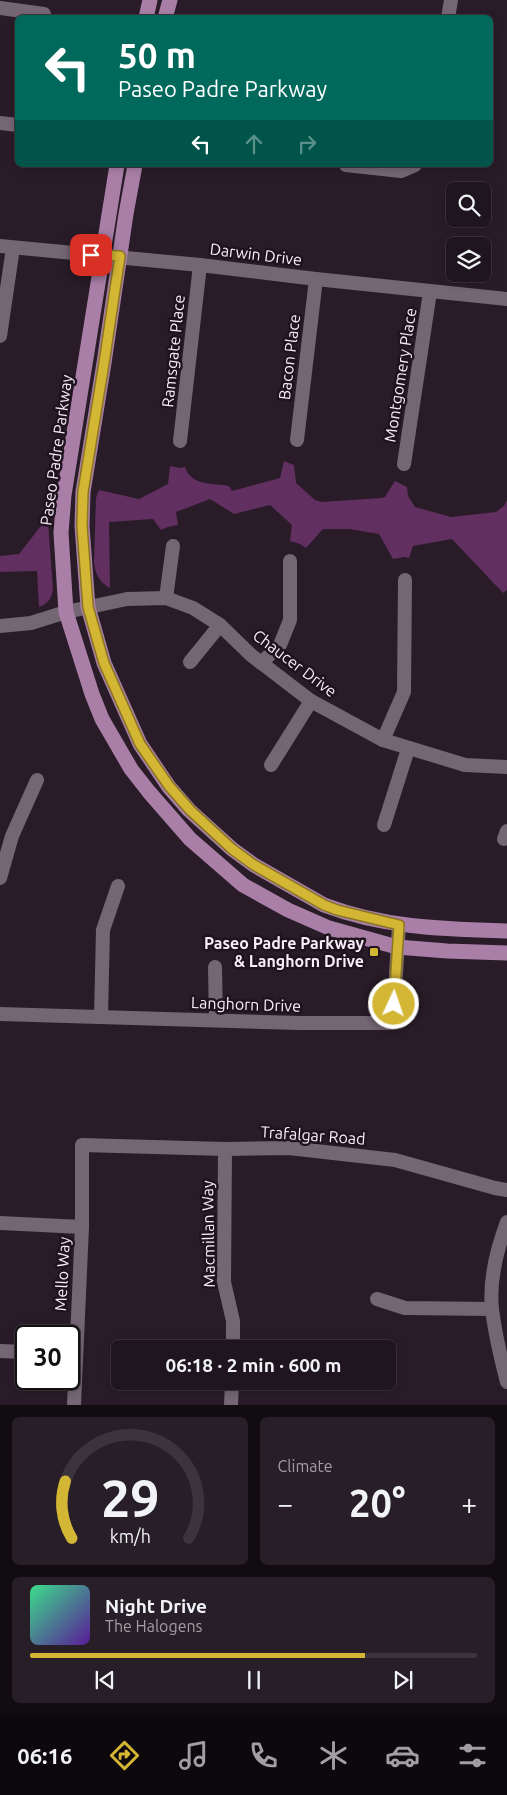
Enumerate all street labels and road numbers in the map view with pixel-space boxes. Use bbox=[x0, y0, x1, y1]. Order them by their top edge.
street label: Darwin Drive bbox=[209, 239, 303, 269]
street label: Ramsgate Place bbox=[158, 294, 188, 408]
street label: Montgomery Place bbox=[380, 306, 420, 444]
street label: Bacon Place bbox=[275, 313, 303, 401]
street label: Paseo Padre Parkway bbox=[36, 373, 76, 527]
street label: Chaucer Drive bbox=[250, 626, 340, 700]
street label: Langhorn Drive bbox=[191, 993, 301, 1015]
street label: Trafalgar Road bbox=[260, 1122, 366, 1148]
street label: Macmillan Way bbox=[198, 1180, 218, 1288]
street label: Mello Way bbox=[51, 1236, 73, 1312]

